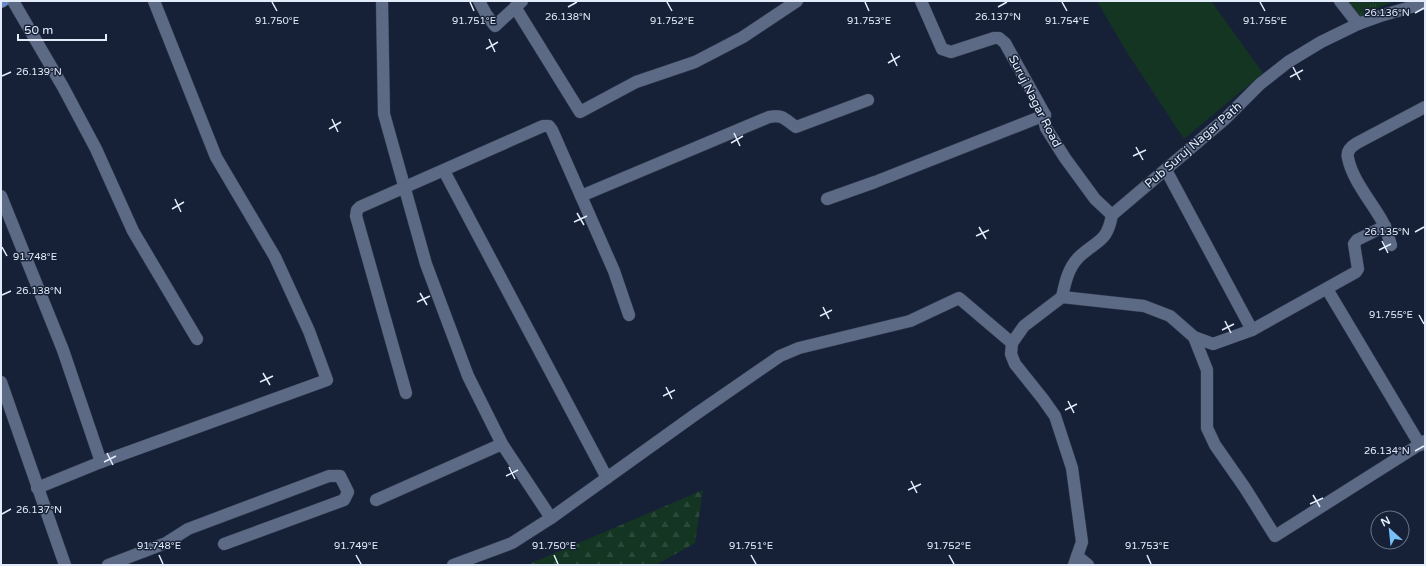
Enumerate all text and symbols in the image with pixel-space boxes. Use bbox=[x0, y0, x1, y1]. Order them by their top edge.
text: 26.136°N bbox=[1364, 7, 1410, 19]
text: 26.138°N bbox=[545, 11, 591, 23]
text: 26.137°N bbox=[975, 11, 1021, 23]
text: 91.750°E bbox=[255, 15, 299, 27]
text: 91.751°E bbox=[452, 15, 496, 27]
text: 91.752°E bbox=[650, 15, 694, 27]
text: 91.753°E bbox=[847, 15, 891, 27]
text: 91.754°E bbox=[1045, 15, 1089, 27]
text: 91.755°E bbox=[1243, 15, 1287, 27]
scale bar bbox=[18, 16, 106, 42]
text: 50 m bbox=[24, 23, 53, 37]
street label: Suruj Nagar Road bbox=[1006, 53, 1064, 149]
text: 26.139°N bbox=[16, 66, 62, 78]
street label: Pub Suruj Nagar Path bbox=[1142, 99, 1244, 191]
text: 26.135°N bbox=[1364, 226, 1410, 238]
text: 91.748°E bbox=[13, 251, 57, 263]
text: 26.138°N bbox=[16, 285, 62, 297]
text: 91.755°E bbox=[1369, 309, 1413, 321]
text: 26.134°N bbox=[1364, 445, 1410, 457]
text: 26.137°N bbox=[16, 504, 62, 516]
north arrow bbox=[1370, 510, 1410, 550]
text: N bbox=[1379, 514, 1393, 529]
text: 91.748°E bbox=[137, 540, 181, 552]
text: 91.749°E bbox=[334, 540, 378, 552]
text: 91.750°E bbox=[532, 540, 576, 552]
text: 91.751°E bbox=[729, 540, 773, 552]
text: 91.752°E bbox=[927, 540, 971, 552]
text: 91.753°E bbox=[1125, 540, 1169, 552]

